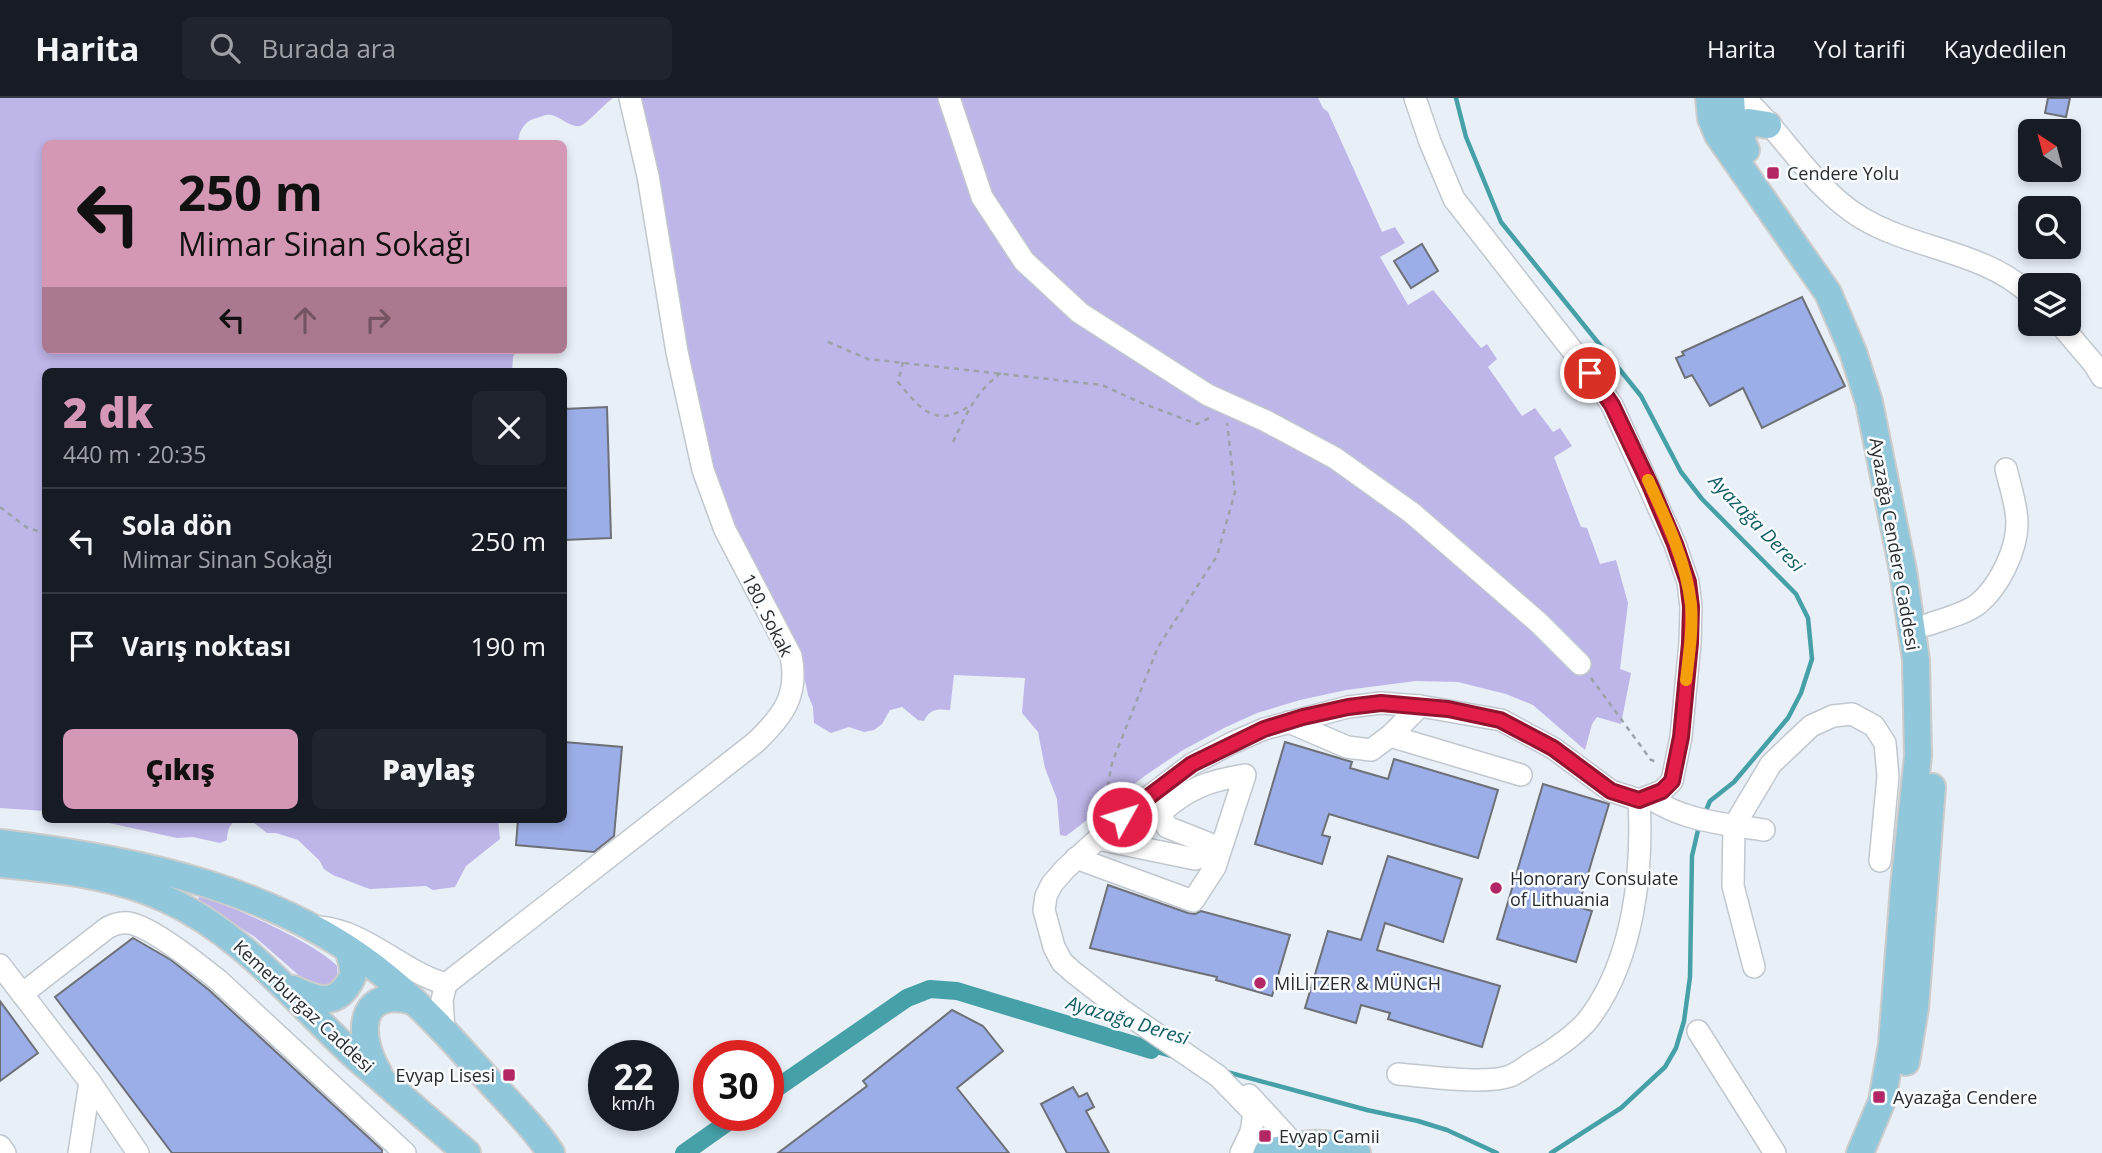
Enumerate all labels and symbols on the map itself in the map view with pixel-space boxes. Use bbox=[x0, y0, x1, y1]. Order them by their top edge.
north arrow bbox=[2018, 119, 2081, 182]
place label: Cendere Yolu bbox=[1787, 161, 1899, 185]
marker: Cendere Yolu bbox=[1765, 165, 1781, 181]
pin bbox=[1560, 343, 1620, 403]
street label: Ayazağa Cendere Caddesi bbox=[1864, 436, 1926, 652]
water label: Ayazağa Deresi bbox=[1702, 467, 1811, 579]
street label: 180. Sokak bbox=[737, 569, 799, 661]
position arrow bbox=[1085, 780, 1159, 854]
place label: Honorary Consulate of Lithuania bbox=[1510, 866, 1678, 911]
marker: Honorary Consulate of Lithuania bbox=[1488, 880, 1504, 896]
street label: Kemerburgaz Caddesi bbox=[228, 934, 380, 1078]
place label: MİLİTZER & MÜNCH bbox=[1274, 971, 1441, 995]
marker: MİLİTZER & MÜNCH bbox=[1252, 975, 1268, 991]
water label: Ayazağa Deresi bbox=[1062, 988, 1194, 1051]
speed limit sign: 30 bbox=[693, 1040, 784, 1131]
place label: Evyap Lisesi bbox=[396, 1063, 495, 1087]
marker: Evyap Lisesi bbox=[501, 1067, 517, 1083]
place label: Ayazağa Cendere bbox=[1893, 1085, 2037, 1109]
marker: Ayazağa Cendere bbox=[1871, 1089, 1887, 1105]
place label: Evyap Camii bbox=[1279, 1124, 1380, 1148]
marker: Evyap Camii bbox=[1257, 1128, 1273, 1144]

